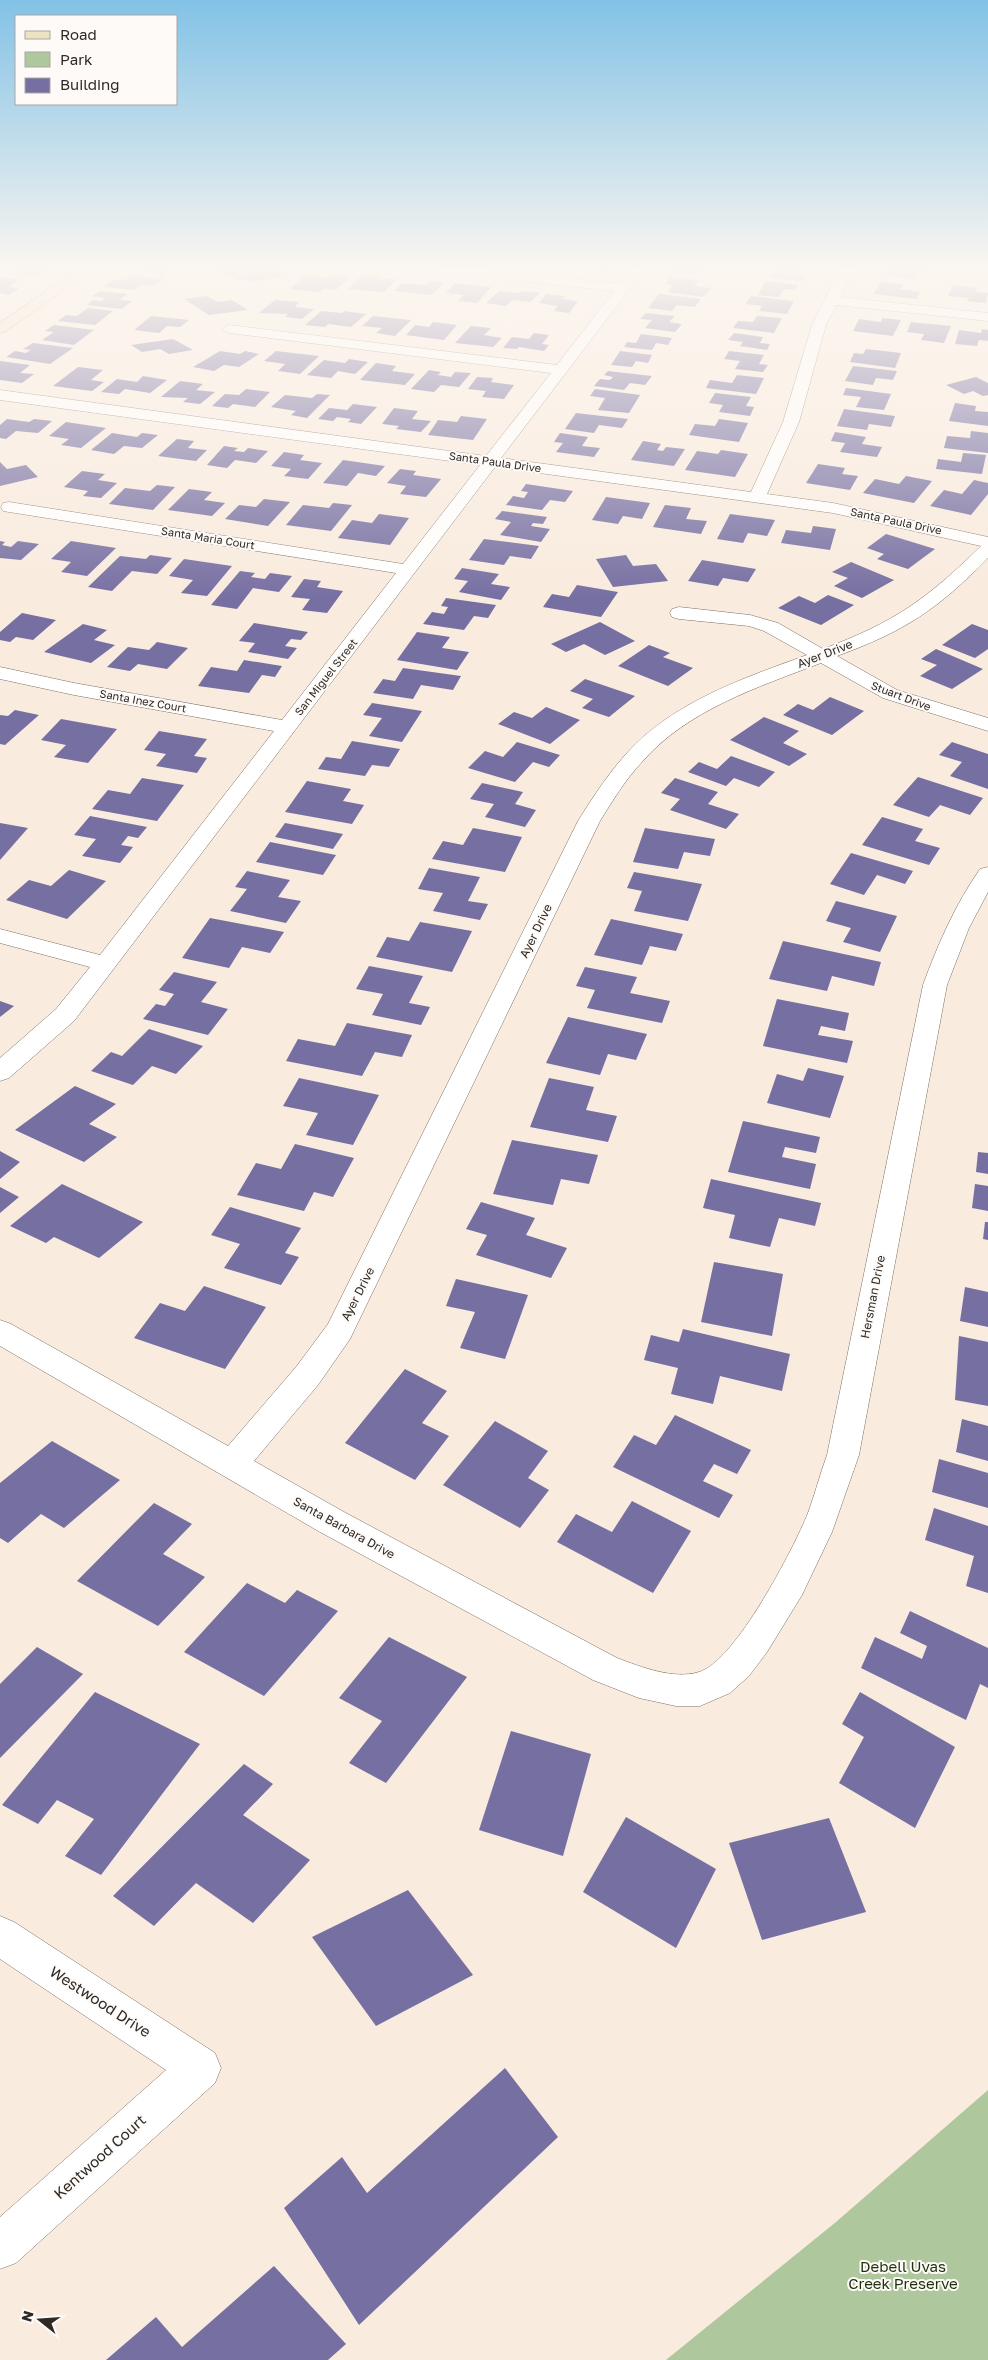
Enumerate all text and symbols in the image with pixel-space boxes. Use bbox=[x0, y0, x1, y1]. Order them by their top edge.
legend bbox=[15, 15, 178, 105]
text: Road bbox=[60, 25, 97, 43]
text: Park bbox=[60, 50, 93, 68]
text: Building bbox=[60, 75, 120, 93]
street label: Santa Paula Drive bbox=[448, 449, 542, 474]
street label: Santa Paula Drive bbox=[849, 504, 943, 537]
street label: Santa Maria Court bbox=[160, 524, 256, 551]
street label: San Miguel Street bbox=[292, 636, 360, 718]
street label: Ayer Drive bbox=[795, 636, 855, 671]
street label: Stuart Drive bbox=[869, 678, 933, 713]
street label: Santa Inez Court bbox=[99, 686, 187, 715]
street label: Ayer Drive bbox=[516, 901, 555, 960]
street label: Hersman Drive bbox=[857, 1254, 888, 1340]
street label: Ayer Drive bbox=[338, 1264, 377, 1323]
street label: Santa Barbara Drive bbox=[291, 1493, 398, 1562]
street label: Westwood Drive bbox=[47, 1962, 155, 2041]
street label: Kentwood Court bbox=[50, 2110, 149, 2202]
park label: Debell Uvas Creek Preserve bbox=[848, 2257, 958, 2292]
north arrow bbox=[15, 2295, 65, 2345]
text: N bbox=[17, 2308, 37, 2324]

